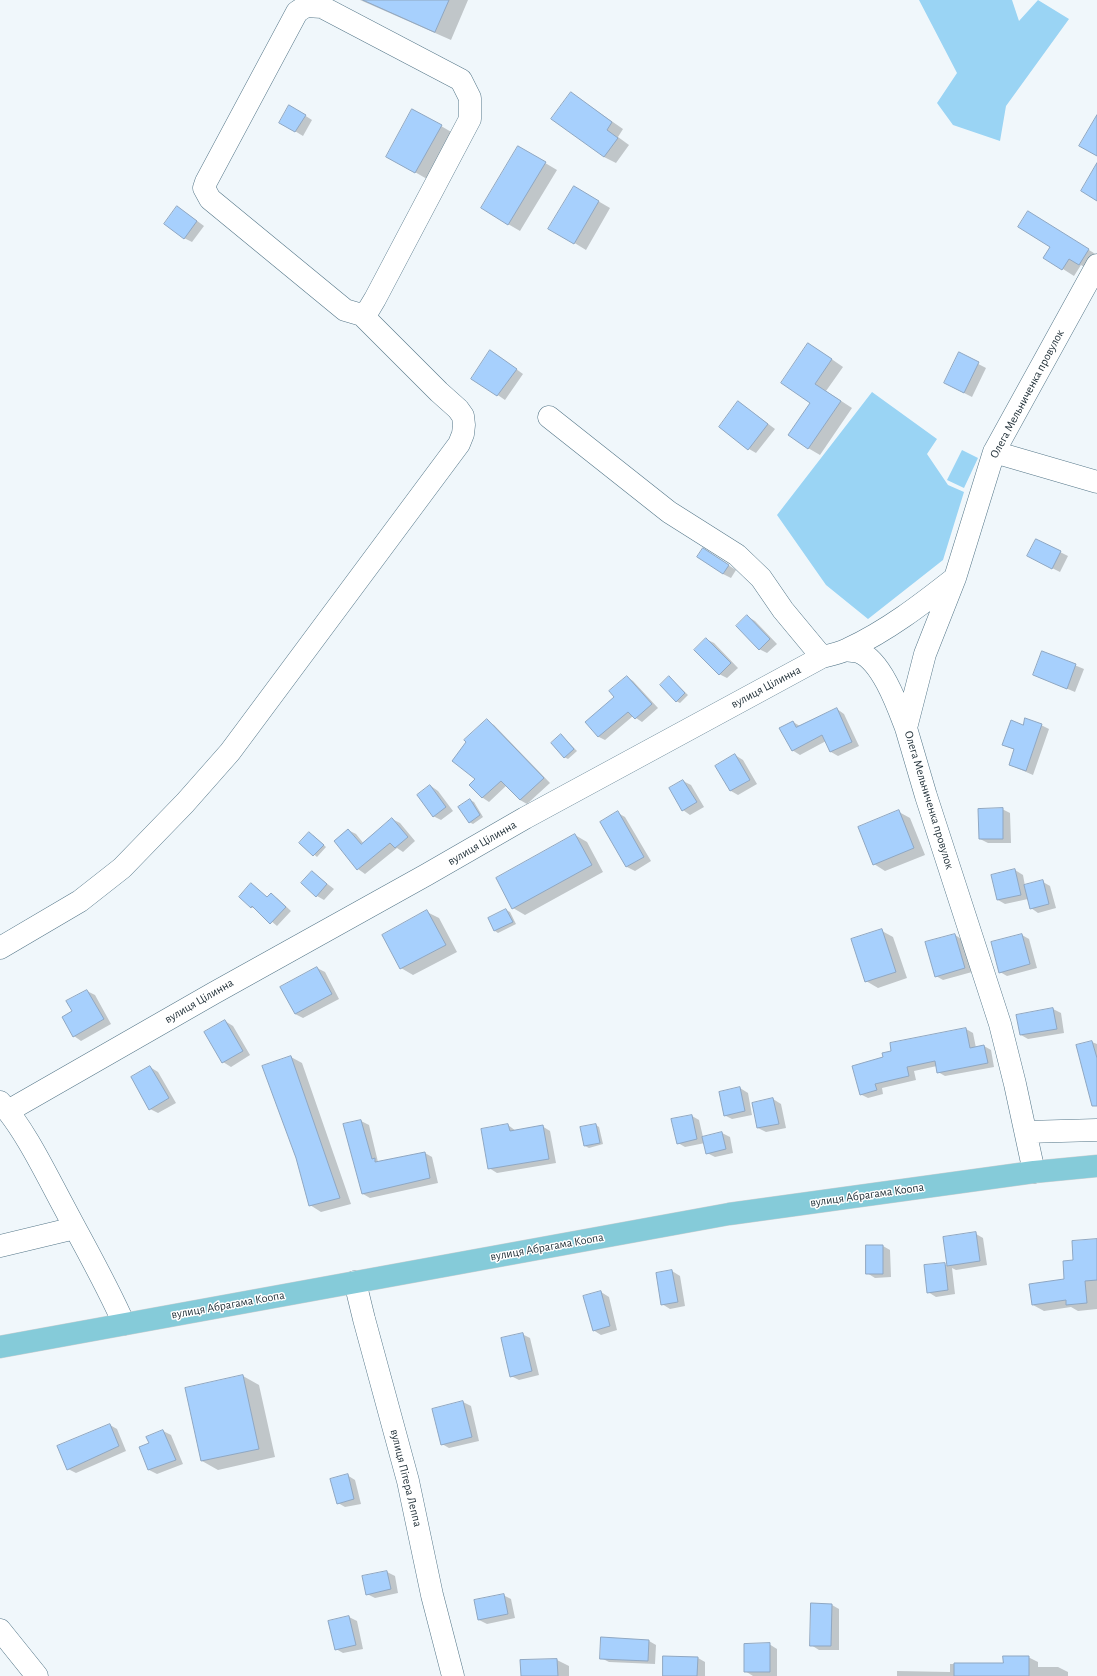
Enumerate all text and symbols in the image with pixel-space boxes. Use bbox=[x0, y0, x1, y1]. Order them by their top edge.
street label: Олега Мельниченка провулок bbox=[987, 327, 1067, 461]
street label: вулиця Цілинна bbox=[729, 663, 803, 711]
street label: Олега Мельниченка провулок bbox=[901, 729, 957, 871]
street label: вулиця Цілинна bbox=[445, 817, 519, 869]
street label: вулиця Цілинна bbox=[162, 975, 236, 1027]
street label: вулиця Абрагама Коопа bbox=[809, 1180, 925, 1210]
street label: вулиця Абрагама Коопа bbox=[489, 1230, 605, 1264]
street label: вулиця Абрагама Коопа bbox=[170, 1288, 286, 1322]
street label: вулиця Пітера Леппа bbox=[387, 1428, 425, 1528]

